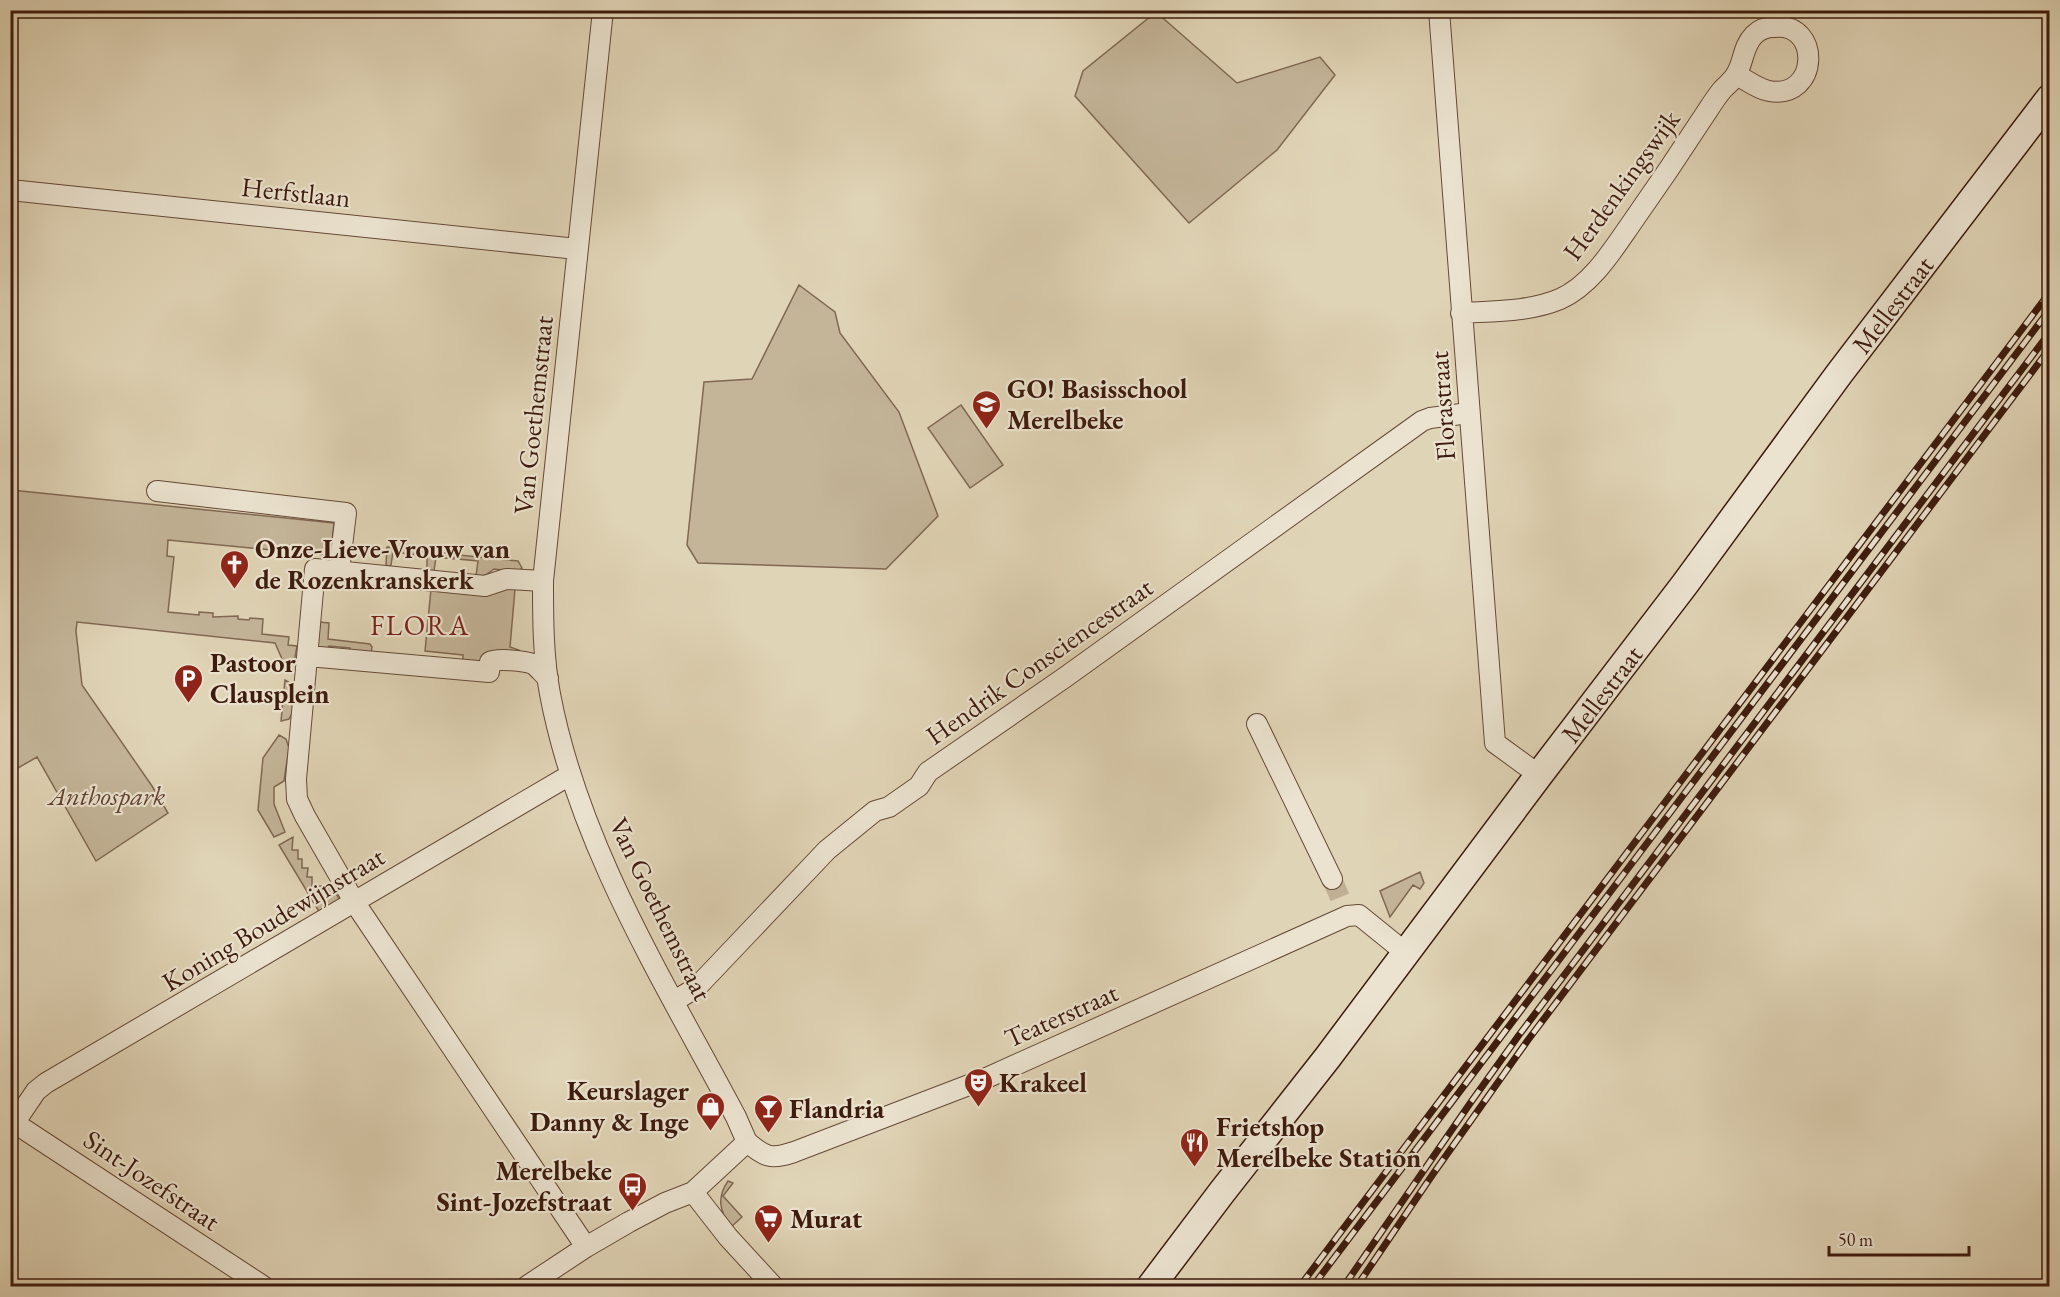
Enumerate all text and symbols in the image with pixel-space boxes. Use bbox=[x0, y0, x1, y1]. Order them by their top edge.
street label: Herdenkingswijk bbox=[1555, 103, 1688, 267]
street label: Herfstlaan bbox=[240, 169, 352, 215]
street label: Mellestraat bbox=[1844, 248, 1941, 360]
street label: Van Goethemstraat bbox=[505, 313, 561, 516]
street label: Florastraat bbox=[1421, 350, 1463, 462]
place label: GO! Basisschool Merelbeke bbox=[1007, 371, 1188, 437]
school or university icon: GO! Basisschool Merelbeke bbox=[970, 388, 1002, 430]
place label: Onze-Lieve-Vrouw van de Rozenkranskerk bbox=[255, 531, 510, 597]
church icon: Onze-Lieve-Vrouw van de Rozenkranskerk bbox=[218, 548, 250, 590]
street label: Hendrik Consciencestraat bbox=[919, 569, 1160, 753]
district label: FLORA bbox=[370, 607, 470, 643]
street label: Mellestraat bbox=[1553, 637, 1650, 750]
place label: Pastoor Clausplein bbox=[210, 645, 330, 711]
parking icon: Pastoor Clausplein bbox=[173, 662, 205, 704]
park label: Anthospark bbox=[47, 778, 165, 813]
street label: Van Goethemstraat bbox=[602, 812, 721, 1007]
street label: Koning Boudewijnstraat bbox=[155, 838, 391, 999]
street label: Teaterstraat bbox=[999, 974, 1124, 1056]
place label: Krakeel bbox=[999, 1065, 1087, 1100]
theatre icon: Krakeel bbox=[962, 1066, 994, 1108]
place label: Keurslager Danny & Inge bbox=[530, 1073, 690, 1139]
shop icon: Keurslager Danny & Inge bbox=[694, 1090, 726, 1132]
place label: Flandria bbox=[789, 1091, 885, 1126]
bar icon: Flandria bbox=[752, 1092, 784, 1134]
place label: Frietshop Merelbeke Station bbox=[1216, 1109, 1421, 1175]
street label: Sint-Jozefstraat bbox=[77, 1122, 227, 1239]
restaurant icon: Frietshop Merelbeke Station bbox=[1179, 1126, 1211, 1168]
place label: Merelbeke Sint-Jozefstraat bbox=[436, 1153, 612, 1219]
bus stop icon: Merelbeke Sint-Jozefstraat bbox=[617, 1170, 649, 1212]
place label: Murat bbox=[790, 1201, 862, 1236]
supermarket icon: Murat bbox=[753, 1202, 785, 1244]
scale bar bbox=[1829, 1219, 1968, 1257]
text: 50 m bbox=[1838, 1228, 1873, 1251]

